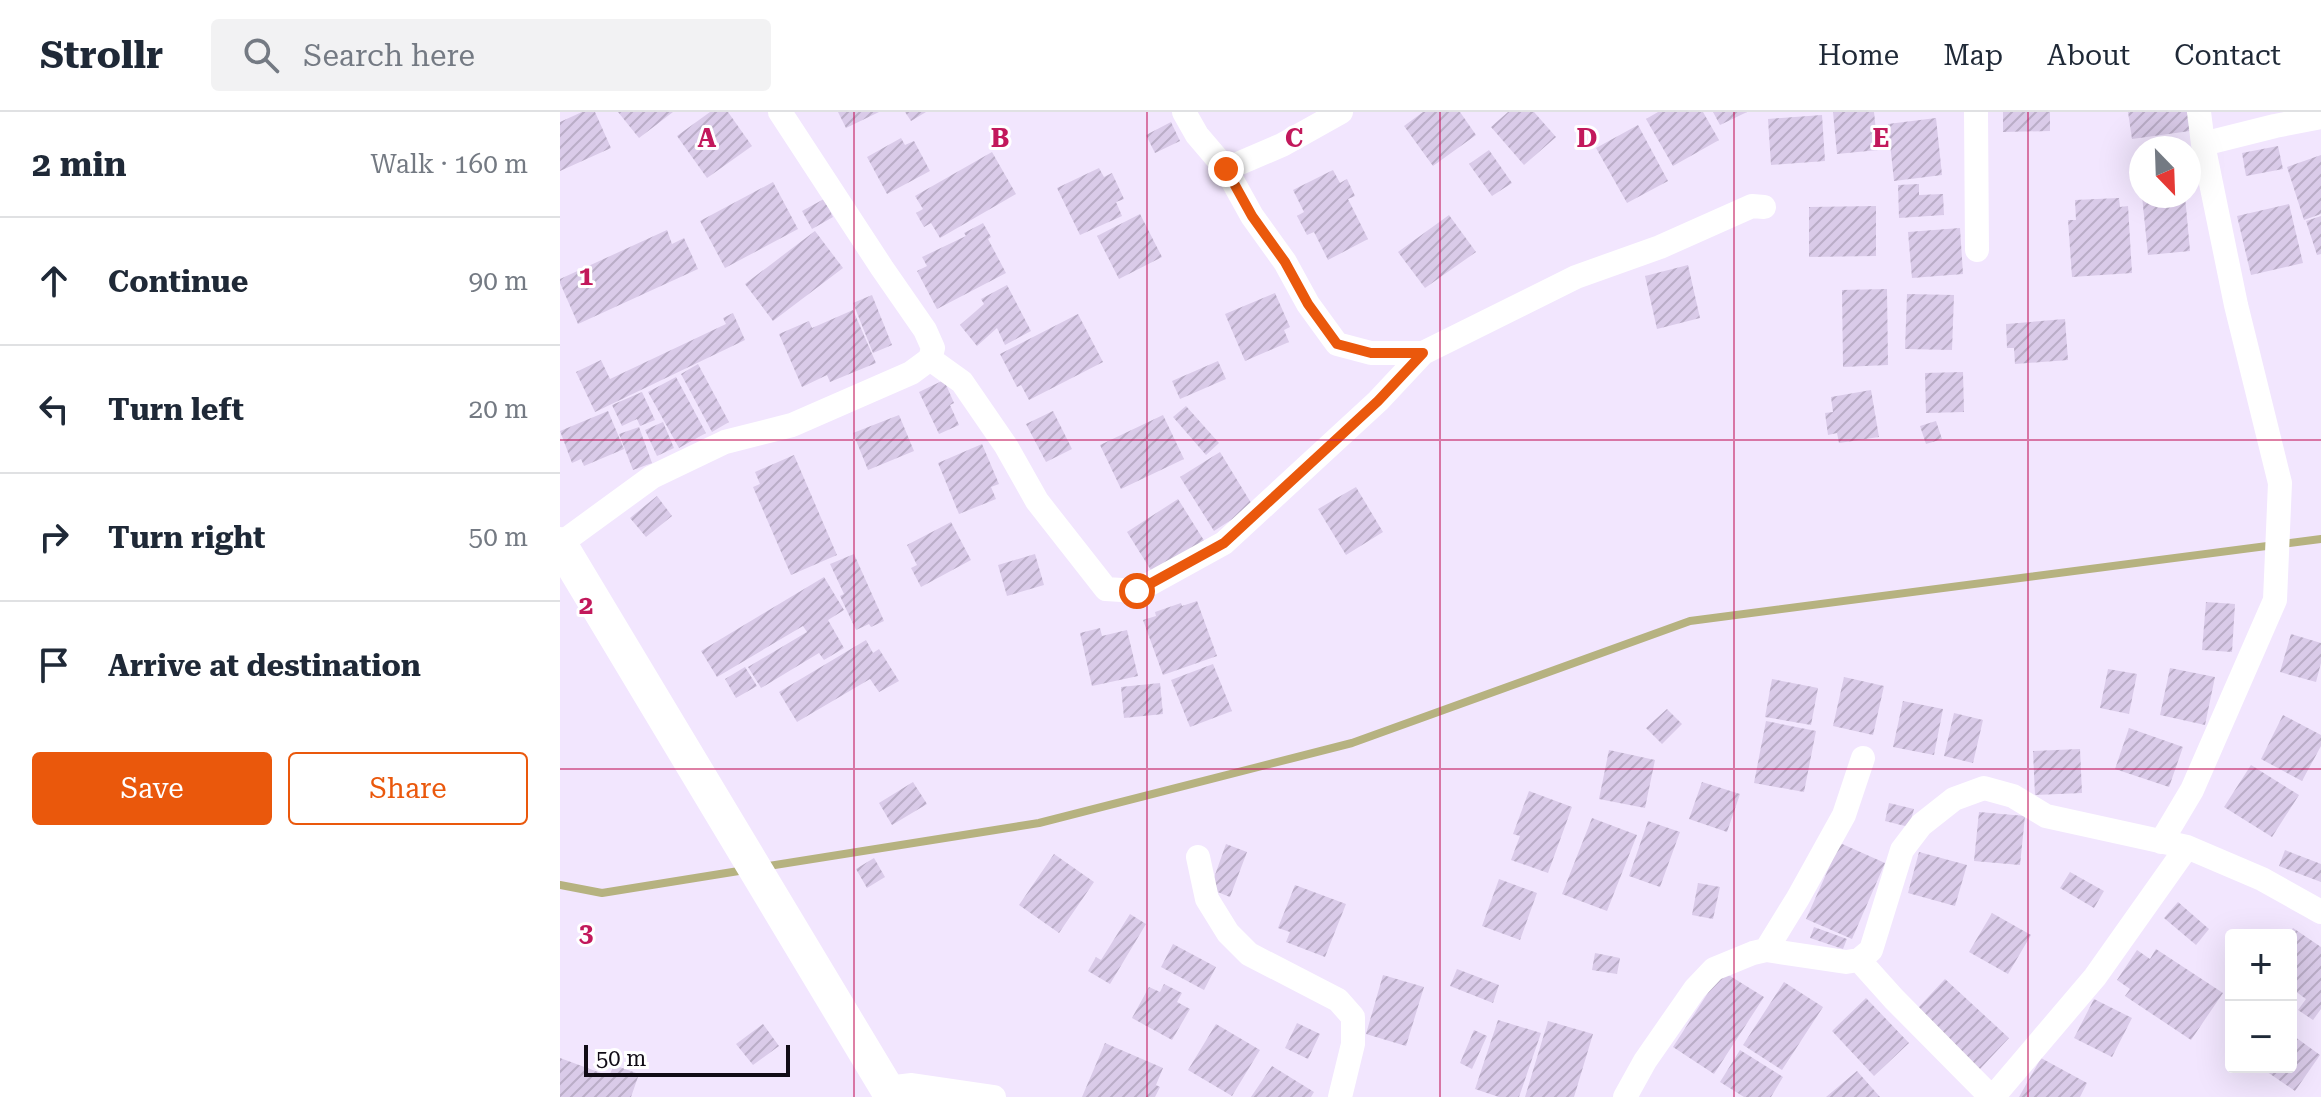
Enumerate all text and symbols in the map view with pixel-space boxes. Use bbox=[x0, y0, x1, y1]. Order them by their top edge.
search box bbox=[211, 19, 771, 91]
text: Strollr bbox=[40, 33, 163, 77]
icon: search bbox=[239, 33, 283, 77]
text: Search here bbox=[303, 38, 475, 73]
text: Home bbox=[1818, 39, 1899, 72]
text: Map bbox=[1943, 39, 2003, 72]
text: About bbox=[2047, 39, 2130, 72]
text: Contact bbox=[2174, 39, 2281, 72]
text: A bbox=[698, 123, 717, 153]
text: B bbox=[991, 123, 1009, 153]
text: C bbox=[1285, 123, 1303, 153]
text: D bbox=[1577, 123, 1597, 153]
text: E bbox=[1873, 123, 1889, 153]
north arrow bbox=[2129, 136, 2201, 208]
text: 2 min bbox=[32, 144, 127, 184]
text: Walk · 160 m bbox=[370, 149, 528, 179]
route end bbox=[1208, 151, 1244, 187]
icon: ahead bbox=[32, 259, 76, 303]
text: 1 bbox=[579, 261, 593, 291]
text: Continue bbox=[108, 264, 248, 299]
text: 90 m bbox=[469, 266, 528, 296]
icon: left bbox=[32, 387, 76, 431]
text: Turn left bbox=[108, 392, 244, 427]
text: 20 m bbox=[469, 394, 528, 424]
icon: right bbox=[32, 515, 76, 559]
text: Turn right bbox=[108, 520, 265, 555]
text: 50 m bbox=[469, 522, 528, 552]
route start bbox=[1119, 573, 1155, 609]
text: 2 bbox=[579, 590, 593, 620]
icon: arrive bbox=[32, 643, 76, 687]
text: Arrive at destination bbox=[108, 648, 421, 683]
button: Save bbox=[32, 752, 272, 825]
button: Share bbox=[288, 752, 528, 825]
text: 3 bbox=[579, 918, 593, 948]
map controls bbox=[2225, 929, 2297, 1073]
button: + bbox=[2225, 929, 2297, 1001]
button: − bbox=[2225, 1001, 2297, 1073]
scale bar bbox=[584, 1041, 790, 1077]
text: 50 m bbox=[596, 1046, 646, 1071]

